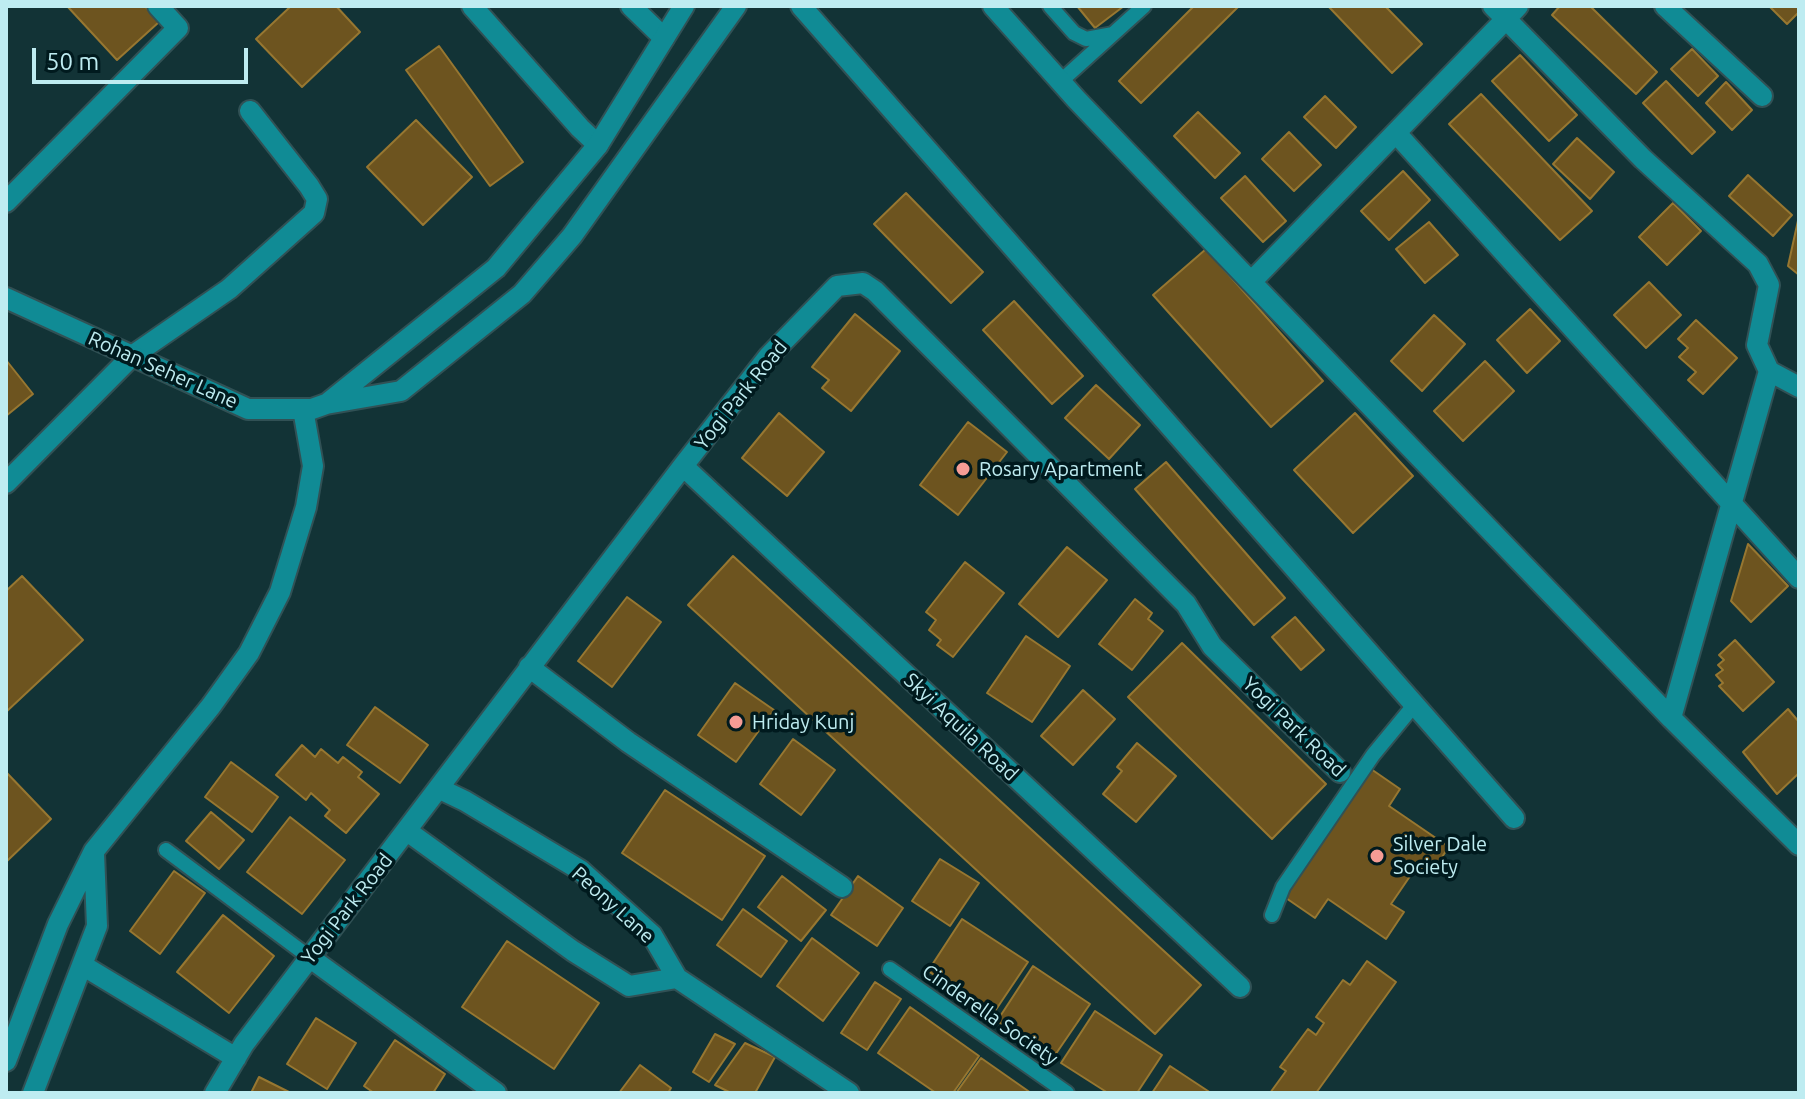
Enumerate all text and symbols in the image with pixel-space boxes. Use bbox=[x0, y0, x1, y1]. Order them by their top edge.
scale bar bbox=[36, 32, 252, 82]
text: 50 m bbox=[46, 48, 99, 75]
street label: Rohan Seher Lane bbox=[85, 326, 241, 414]
street label: Yogi Park Road bbox=[690, 335, 792, 455]
place label: Rosary Apartment bbox=[979, 457, 1142, 481]
marker: Rosary Apartment bbox=[954, 460, 972, 478]
street label: Skyi Aquila Road bbox=[899, 668, 1023, 786]
street label: Yogi Park Road bbox=[1238, 672, 1350, 782]
place label: Hriday Kunj bbox=[752, 710, 854, 734]
marker: Hriday Kunj bbox=[727, 713, 745, 731]
place label: Silver Dale Society bbox=[1393, 832, 1487, 879]
marker: Silver Dale Society bbox=[1368, 847, 1386, 865]
street label: Yogi Park Road bbox=[296, 849, 398, 969]
street label: Peony Lane bbox=[567, 862, 659, 948]
street label: Cinderella Society bbox=[918, 959, 1062, 1071]

